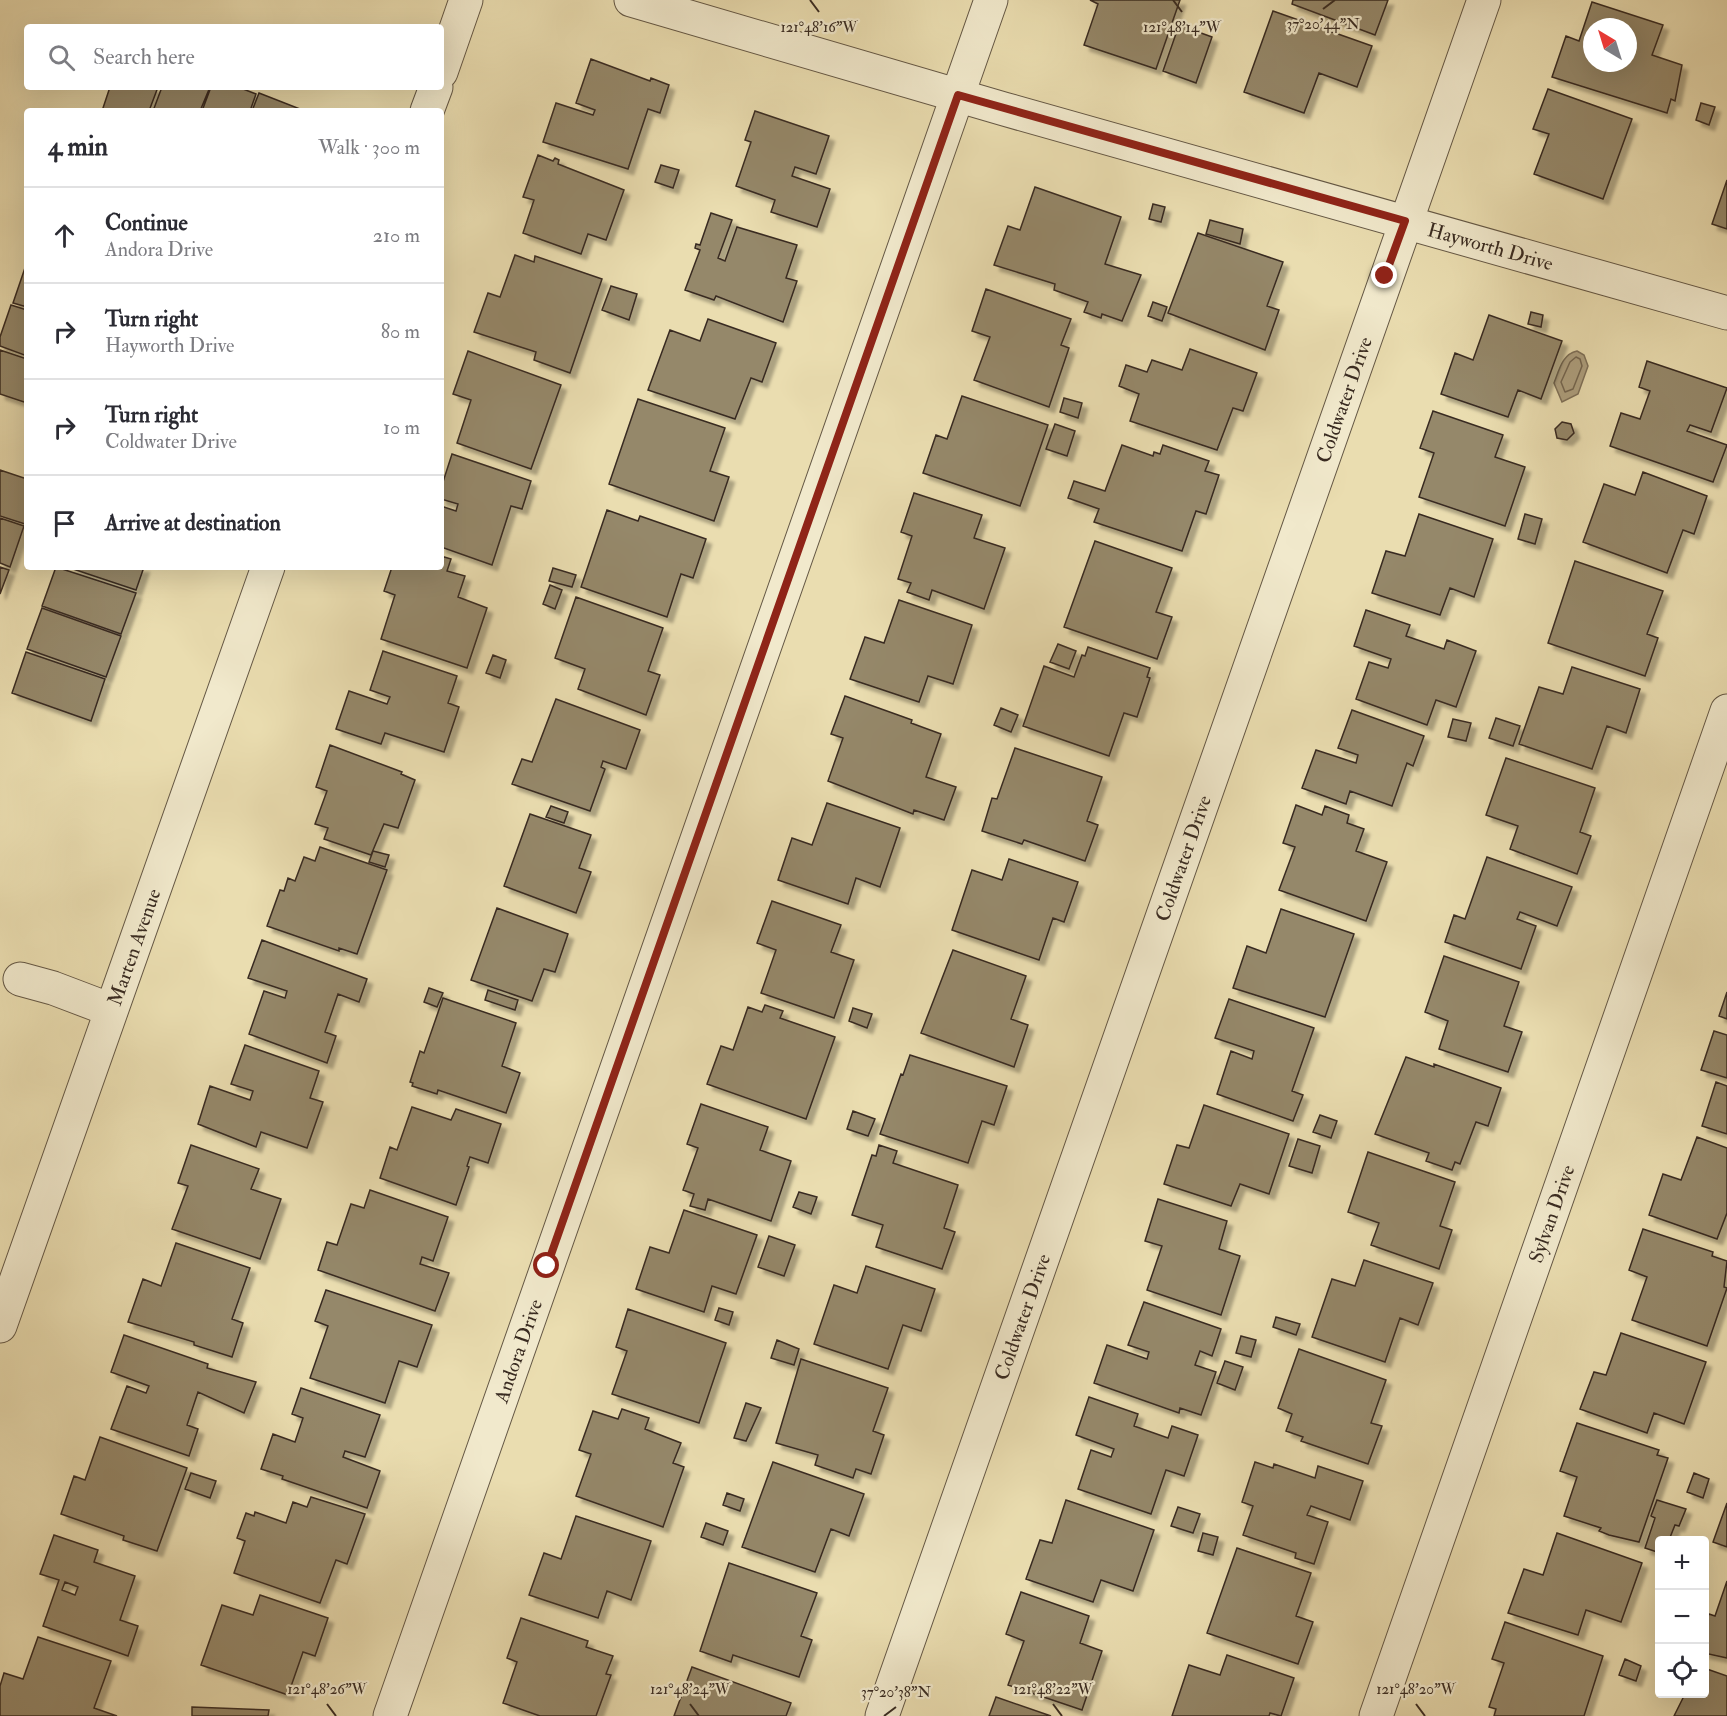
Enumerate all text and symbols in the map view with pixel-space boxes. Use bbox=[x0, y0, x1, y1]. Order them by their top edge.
text: 37°20'44"N bbox=[1286, 15, 1360, 34]
text: 121°48'16"W bbox=[780, 18, 858, 37]
text: 121°48'14"W bbox=[1143, 18, 1222, 37]
north arrow bbox=[1583, 18, 1637, 72]
search box bbox=[24, 24, 444, 90]
icon: search bbox=[45, 41, 78, 74]
text: Search here bbox=[93, 43, 195, 71]
text: 4 min bbox=[48, 131, 108, 163]
text: Walk · 300 m bbox=[318, 135, 420, 160]
text: Continue bbox=[105, 209, 188, 237]
street label: Hayworth Drive bbox=[1425, 217, 1556, 276]
icon: ahead bbox=[48, 219, 81, 252]
text: 210 m bbox=[373, 223, 420, 248]
text: Andora Drive bbox=[105, 237, 213, 262]
route end bbox=[1371, 262, 1397, 288]
text: Turn right bbox=[105, 305, 198, 333]
icon: right bbox=[48, 315, 81, 348]
text: 80 m bbox=[381, 319, 420, 344]
text: Hayworth Drive bbox=[105, 333, 234, 358]
street label: Coldwater Drive bbox=[1311, 333, 1378, 466]
text: Turn right bbox=[105, 401, 198, 429]
icon: right bbox=[48, 411, 81, 444]
text: 10 m bbox=[383, 415, 420, 440]
text: Coldwater Drive bbox=[105, 429, 237, 454]
icon: arrive bbox=[48, 507, 81, 540]
text: Arrive at destination bbox=[105, 509, 281, 537]
street label: Coldwater Drive bbox=[1150, 792, 1217, 925]
street label: Marten Avenue bbox=[102, 885, 166, 1009]
street label: Sylvan Drive bbox=[1523, 1162, 1580, 1266]
street label: Coldwater Drive bbox=[989, 1251, 1056, 1383]
route start bbox=[533, 1252, 559, 1278]
street label: Andora Drive bbox=[488, 1296, 548, 1407]
map controls bbox=[1655, 1536, 1709, 1698]
button: + bbox=[1655, 1536, 1709, 1590]
button: − bbox=[1655, 1590, 1709, 1644]
button: locate bbox=[1655, 1644, 1709, 1698]
text: 121°48'26"W bbox=[287, 1680, 368, 1699]
text: 121°48'24"W bbox=[650, 1680, 731, 1699]
text: 121°48'22"W bbox=[1013, 1680, 1094, 1699]
text: 121°48'20"W bbox=[1376, 1680, 1457, 1699]
text: 37°20'38"N bbox=[861, 1683, 931, 1702]

